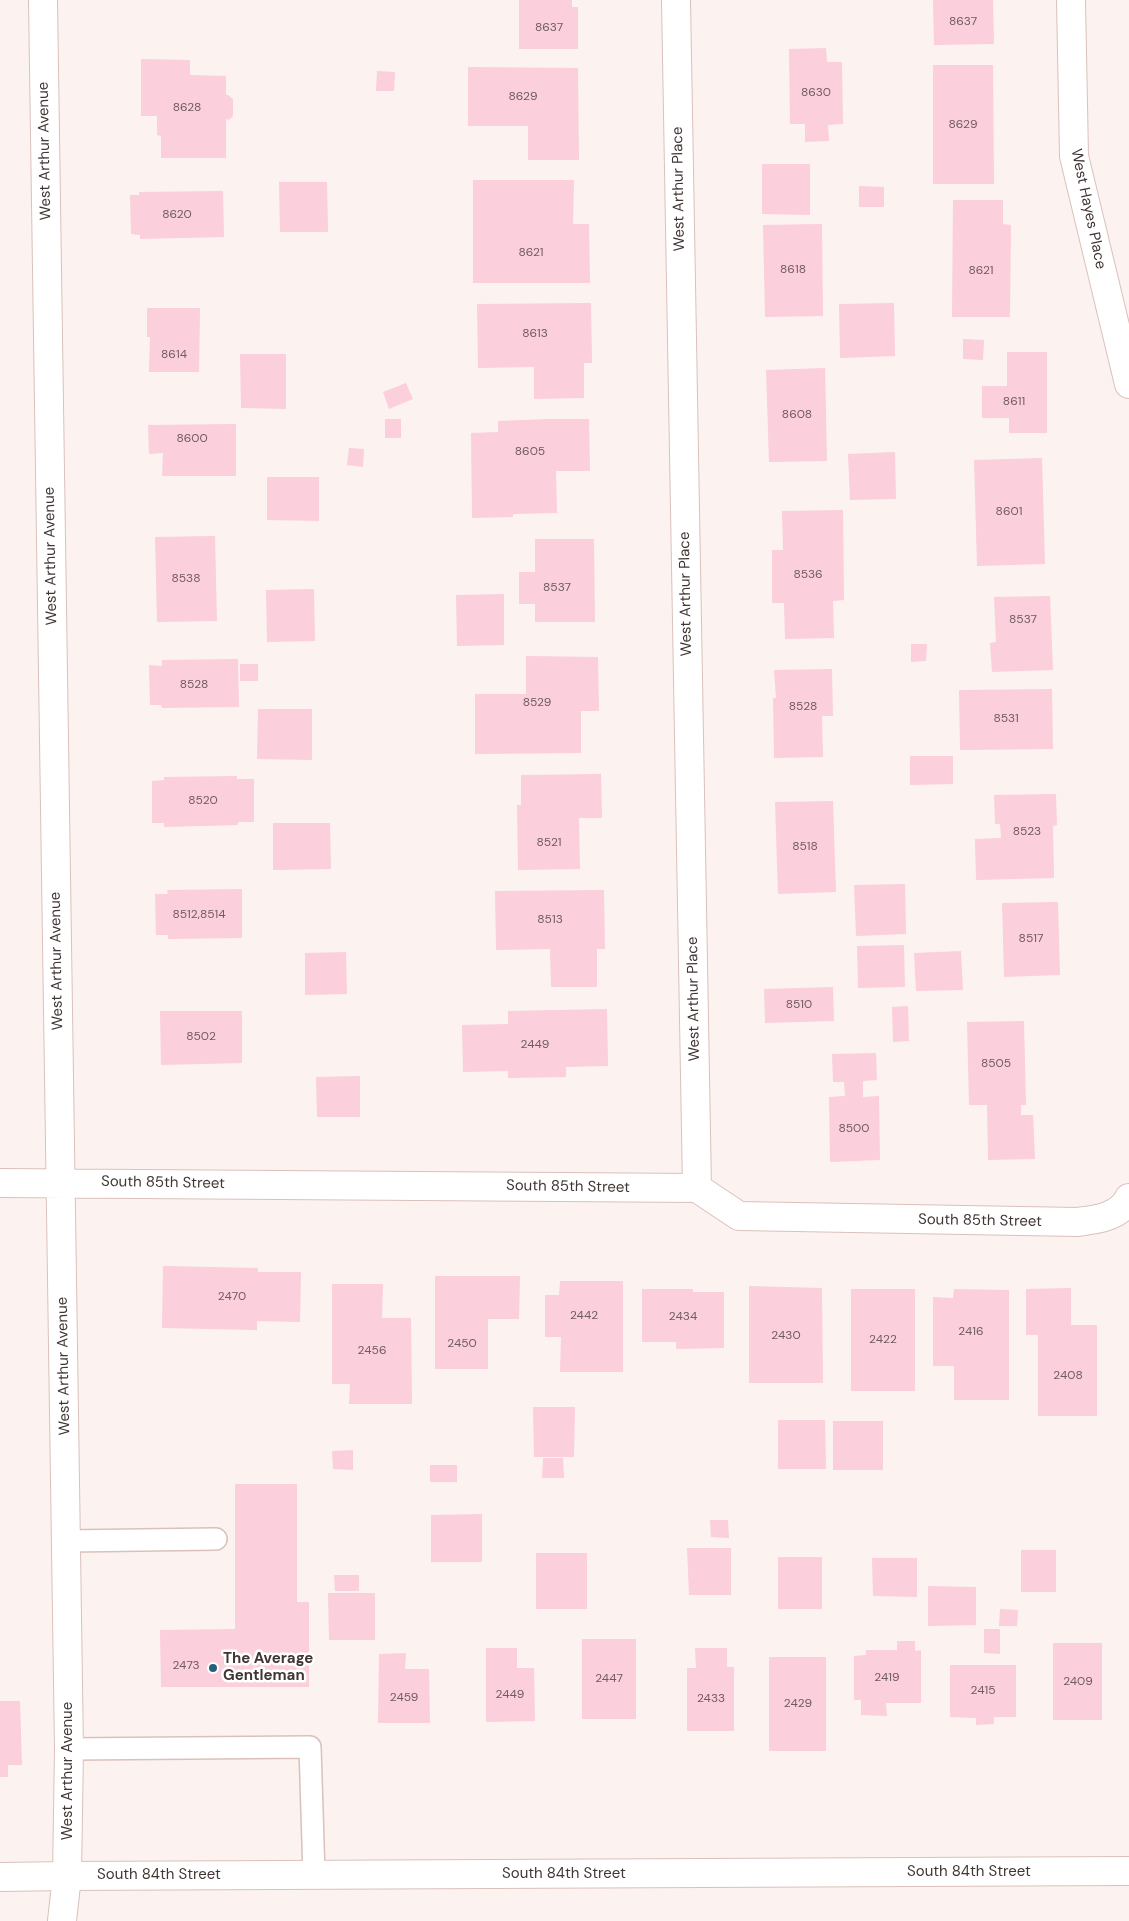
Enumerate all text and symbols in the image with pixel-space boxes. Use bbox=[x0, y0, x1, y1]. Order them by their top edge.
house number: 8637 bbox=[949, 15, 977, 29]
house number: 8637 bbox=[535, 21, 563, 35]
street label: West Arthur Avenue bbox=[35, 82, 55, 220]
house number: 8630 bbox=[801, 86, 831, 100]
house number: 8629 bbox=[509, 90, 537, 104]
house number: 8628 bbox=[173, 101, 201, 115]
house number: 8629 bbox=[949, 118, 977, 132]
street label: West Arthur Place bbox=[669, 126, 689, 252]
street label: West Hayes Place bbox=[1066, 147, 1110, 271]
house number: 8620 bbox=[162, 208, 192, 222]
house number: 8621 bbox=[518, 246, 544, 260]
house number: 8618 bbox=[780, 263, 806, 277]
house number: 8621 bbox=[968, 264, 994, 278]
house number: 8613 bbox=[522, 327, 548, 341]
house number: 8614 bbox=[161, 348, 187, 362]
house number: 8611 bbox=[1003, 395, 1025, 409]
house number: 8608 bbox=[782, 408, 812, 422]
house number: 8600 bbox=[176, 432, 208, 446]
house number: 8605 bbox=[515, 445, 545, 459]
street label: West Arthur Avenue bbox=[41, 487, 61, 625]
house number: 8601 bbox=[996, 505, 1022, 519]
street label: West Arthur Place bbox=[676, 531, 696, 657]
house number: 8536 bbox=[793, 568, 823, 582]
house number: 8538 bbox=[171, 572, 201, 586]
house number: 8537 bbox=[543, 581, 571, 595]
house number: 8537 bbox=[1009, 613, 1037, 627]
house number: 8528 bbox=[180, 678, 208, 692]
house number: 8529 bbox=[523, 696, 551, 710]
house number: 8528 bbox=[789, 700, 817, 714]
house number: 8531 bbox=[993, 712, 1019, 726]
house number: 8520 bbox=[188, 794, 218, 808]
house number: 8523 bbox=[1013, 825, 1041, 839]
house number: 8521 bbox=[536, 836, 562, 850]
house number: 8518 bbox=[792, 840, 818, 854]
street label: West Arthur Avenue bbox=[47, 892, 67, 1030]
house number: 8512,8514 bbox=[172, 908, 226, 922]
house number: 8513 bbox=[537, 913, 563, 927]
house number: 8517 bbox=[1019, 932, 1043, 946]
street label: West Arthur Place bbox=[684, 936, 704, 1062]
house number: 8510 bbox=[786, 998, 812, 1012]
house number: 8502 bbox=[186, 1030, 216, 1044]
house number: 2449 bbox=[521, 1038, 549, 1052]
house number: 8505 bbox=[981, 1057, 1011, 1071]
house number: 8500 bbox=[838, 1122, 870, 1136]
street label: South 85th Street bbox=[101, 1173, 225, 1193]
street label: South 85th Street bbox=[506, 1177, 630, 1197]
street label: South 85th Street bbox=[918, 1211, 1042, 1231]
house number: 2470 bbox=[218, 1290, 246, 1304]
street label: West Arthur Avenue bbox=[54, 1297, 74, 1435]
house number: 2442 bbox=[570, 1309, 598, 1323]
house number: 2434 bbox=[669, 1310, 697, 1324]
house number: 2416 bbox=[958, 1325, 984, 1339]
house number: 2430 bbox=[771, 1329, 801, 1343]
house number: 2422 bbox=[869, 1333, 897, 1347]
house number: 2450 bbox=[447, 1337, 477, 1351]
house number: 2456 bbox=[358, 1344, 386, 1358]
house number: 2408 bbox=[1053, 1369, 1083, 1383]
place label: The Average Gentleman bbox=[223, 1650, 313, 1685]
house number: 2473 bbox=[172, 1659, 200, 1673]
marker: The Average Gentleman bbox=[207, 1662, 219, 1674]
house number: 2419 bbox=[874, 1671, 900, 1685]
house number: 2447 bbox=[595, 1672, 623, 1686]
house number: 2409 bbox=[1063, 1675, 1093, 1689]
house number: 2415 bbox=[970, 1684, 996, 1698]
house number: 2449 bbox=[496, 1688, 524, 1702]
house number: 2459 bbox=[390, 1691, 418, 1705]
house number: 2433 bbox=[697, 1692, 725, 1706]
house number: 2429 bbox=[784, 1697, 812, 1711]
street label: West Arthur Avenue bbox=[59, 1702, 77, 1840]
street label: South 84th Street bbox=[907, 1863, 1031, 1881]
street label: South 84th Street bbox=[502, 1865, 626, 1883]
street label: South 84th Street bbox=[97, 1866, 221, 1884]

